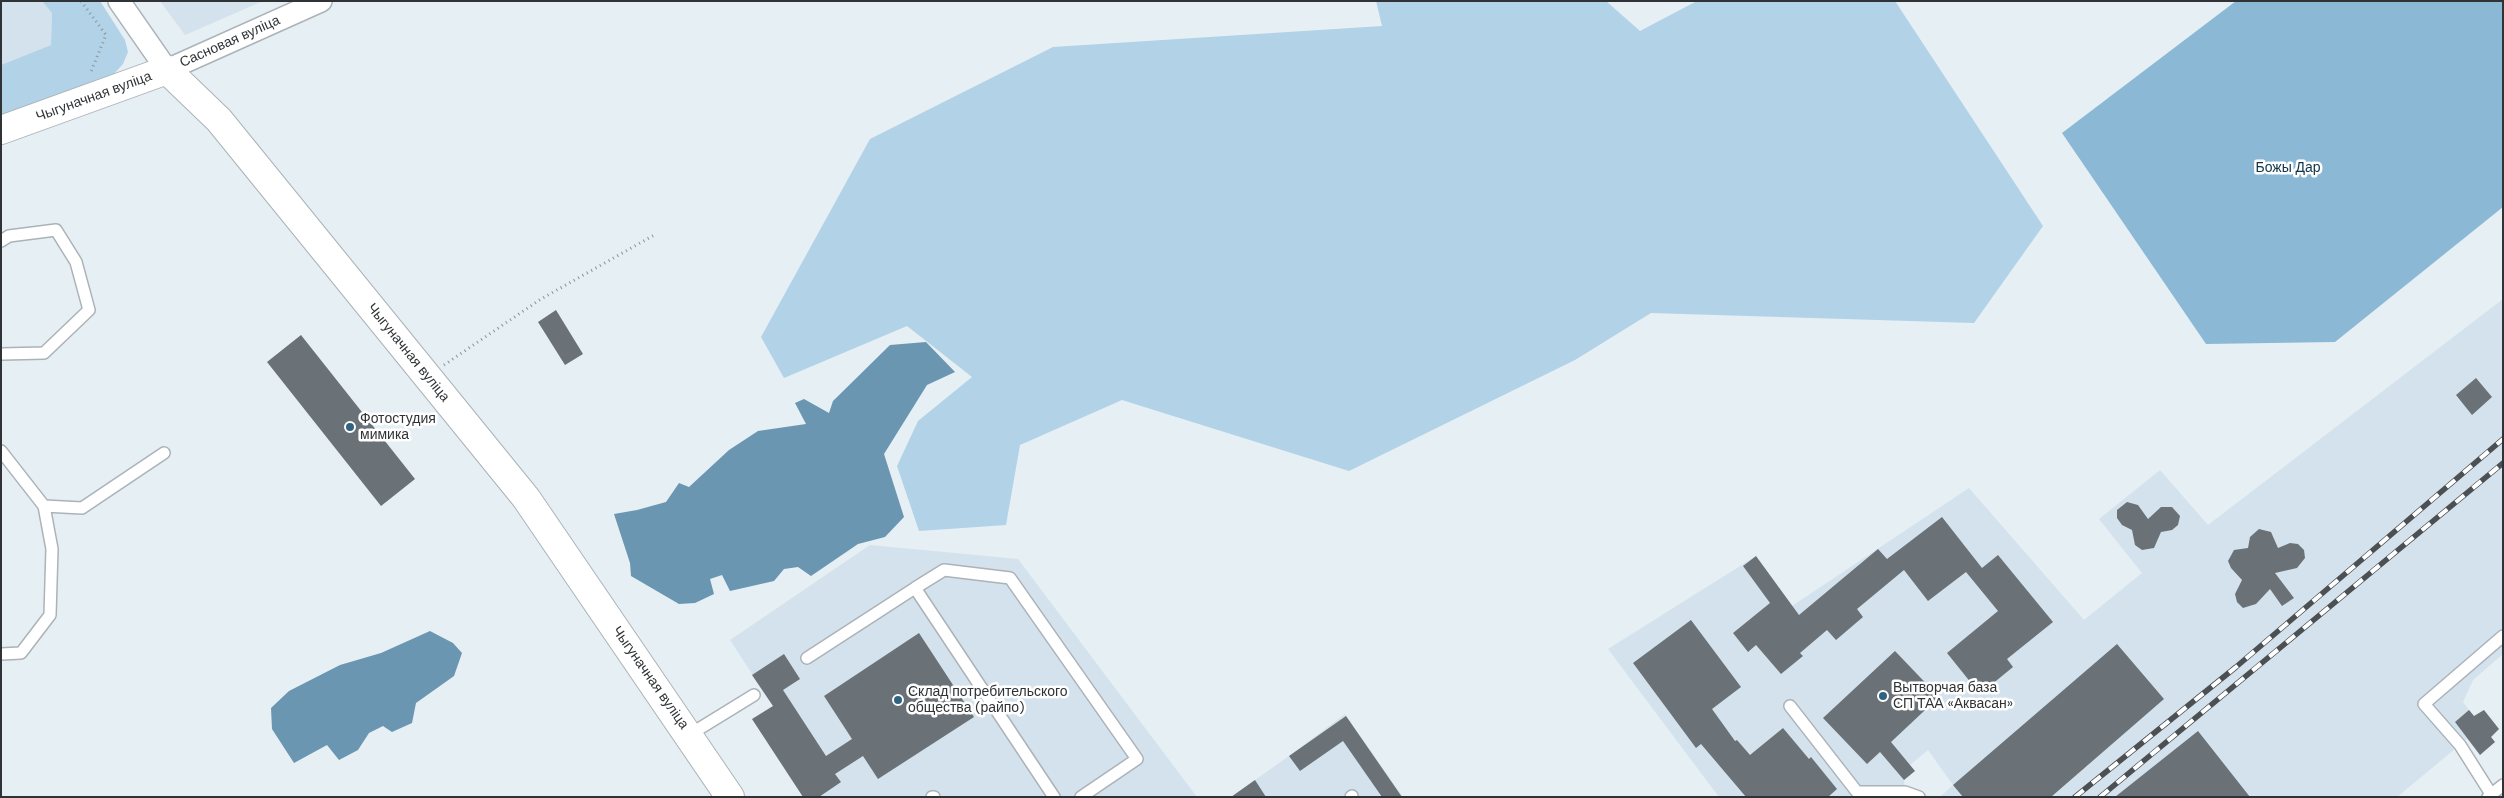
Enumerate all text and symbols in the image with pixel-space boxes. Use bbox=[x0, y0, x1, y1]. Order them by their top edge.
street label: Сасновая вуліца bbox=[177, 12, 283, 72]
street label: Чыгуначная вуліца bbox=[34, 68, 154, 126]
park label: Божы Дар bbox=[2255, 160, 2321, 176]
street label: Чыгуначная вуліца bbox=[363, 300, 453, 406]
place label: Фотостудия мимика bbox=[360, 411, 436, 444]
marker: Фотостудия мимика bbox=[344, 421, 356, 433]
street label: Чыгуначная вуліца bbox=[608, 623, 692, 733]
place label: Вытворчая база СП ТАА «Аквасан» bbox=[1893, 680, 2013, 712]
place label: Склад потребительского общества (райпо) bbox=[908, 684, 1068, 716]
marker: Вытворчая база СП ТАА «Аквасан» bbox=[1877, 690, 1889, 702]
marker: Склад потребительского общества (райпо) bbox=[892, 694, 904, 706]

